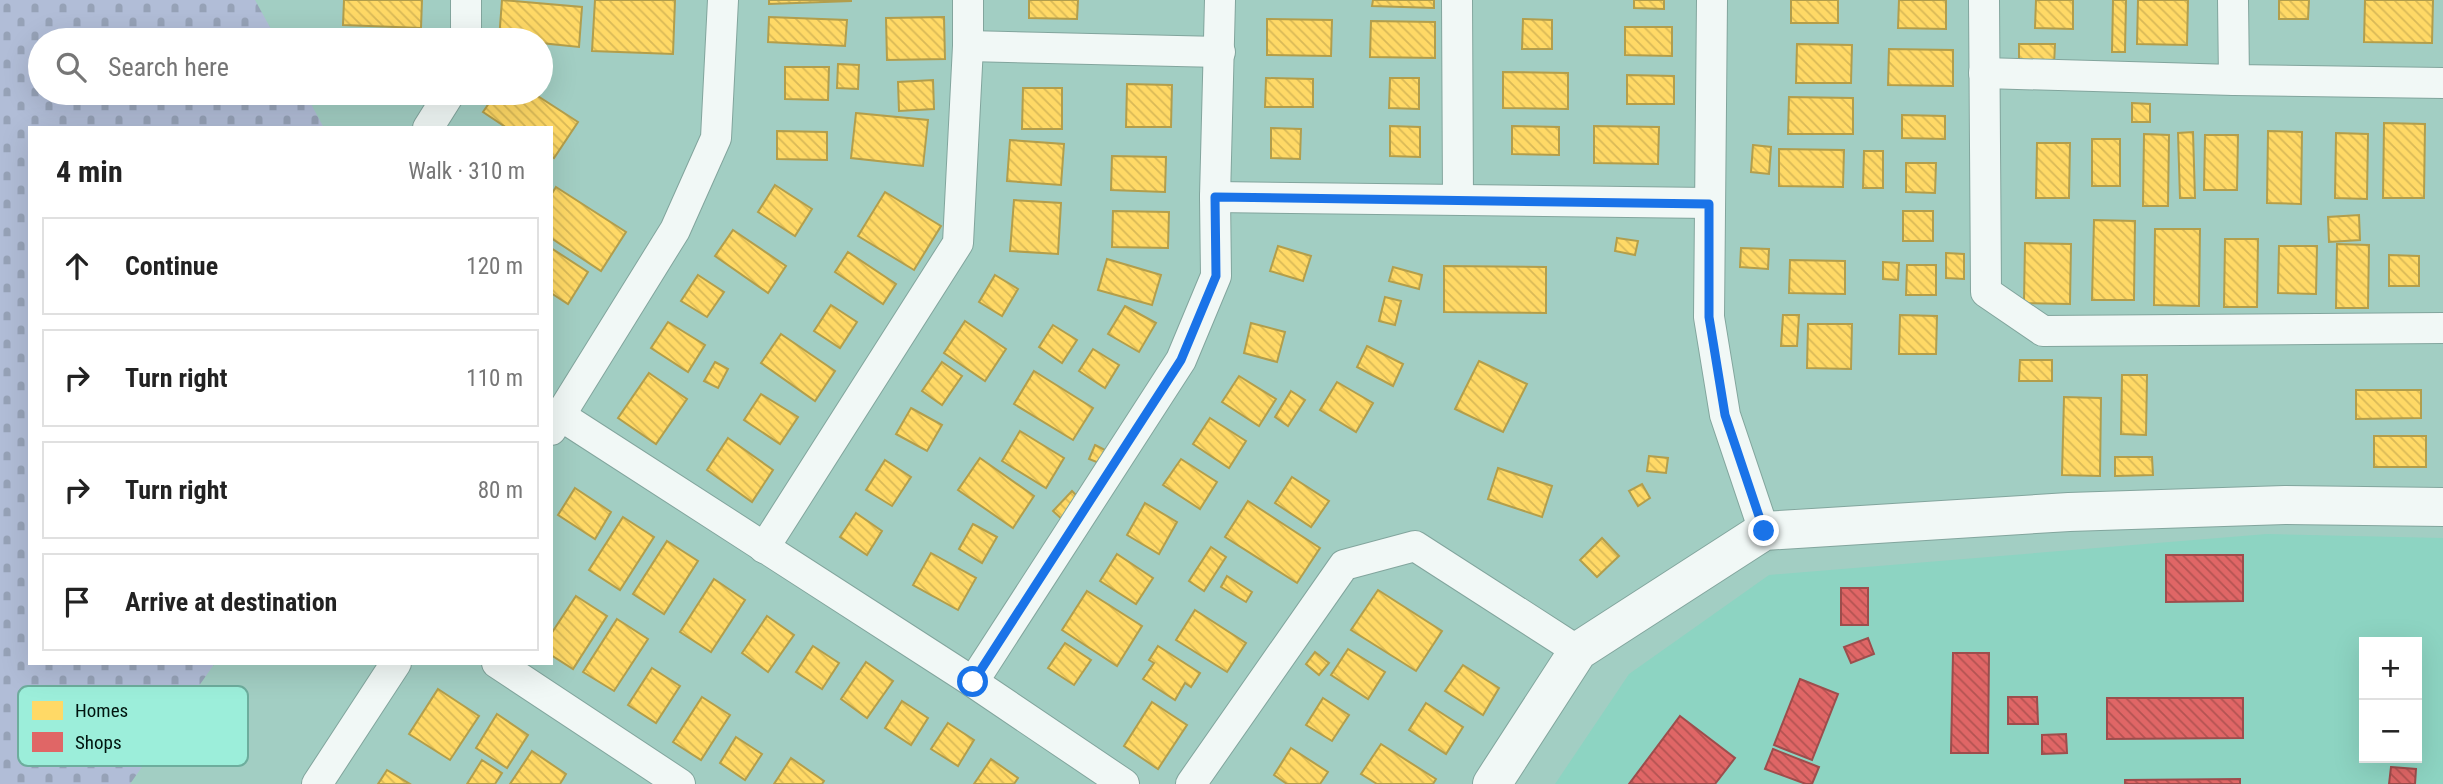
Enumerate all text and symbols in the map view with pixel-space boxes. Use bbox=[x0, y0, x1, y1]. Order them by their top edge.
search box bbox=[28, 28, 553, 105]
icon: search bbox=[52, 48, 90, 86]
text: Search here bbox=[108, 52, 229, 82]
text: 4 min bbox=[56, 154, 123, 189]
text: Walk · 310 m bbox=[408, 158, 525, 185]
icon: ahead bbox=[58, 247, 96, 285]
text: Continue bbox=[125, 251, 218, 281]
text: 120 m bbox=[466, 253, 523, 280]
icon: right bbox=[58, 359, 96, 397]
text: Turn right bbox=[125, 363, 227, 393]
text: 110 m bbox=[466, 365, 523, 392]
icon: right bbox=[58, 471, 96, 509]
text: Turn right bbox=[125, 475, 227, 505]
text: 80 m bbox=[478, 477, 523, 504]
route end bbox=[1748, 515, 1779, 546]
icon: arrive bbox=[58, 583, 96, 621]
text: Arrive at destination bbox=[125, 587, 337, 617]
map controls bbox=[2359, 637, 2422, 763]
button: + bbox=[2359, 637, 2422, 700]
route start bbox=[957, 666, 988, 697]
legend bbox=[18, 686, 248, 766]
text: Homes bbox=[75, 699, 128, 722]
button: − bbox=[2359, 700, 2422, 763]
text: Shops bbox=[75, 731, 122, 754]

